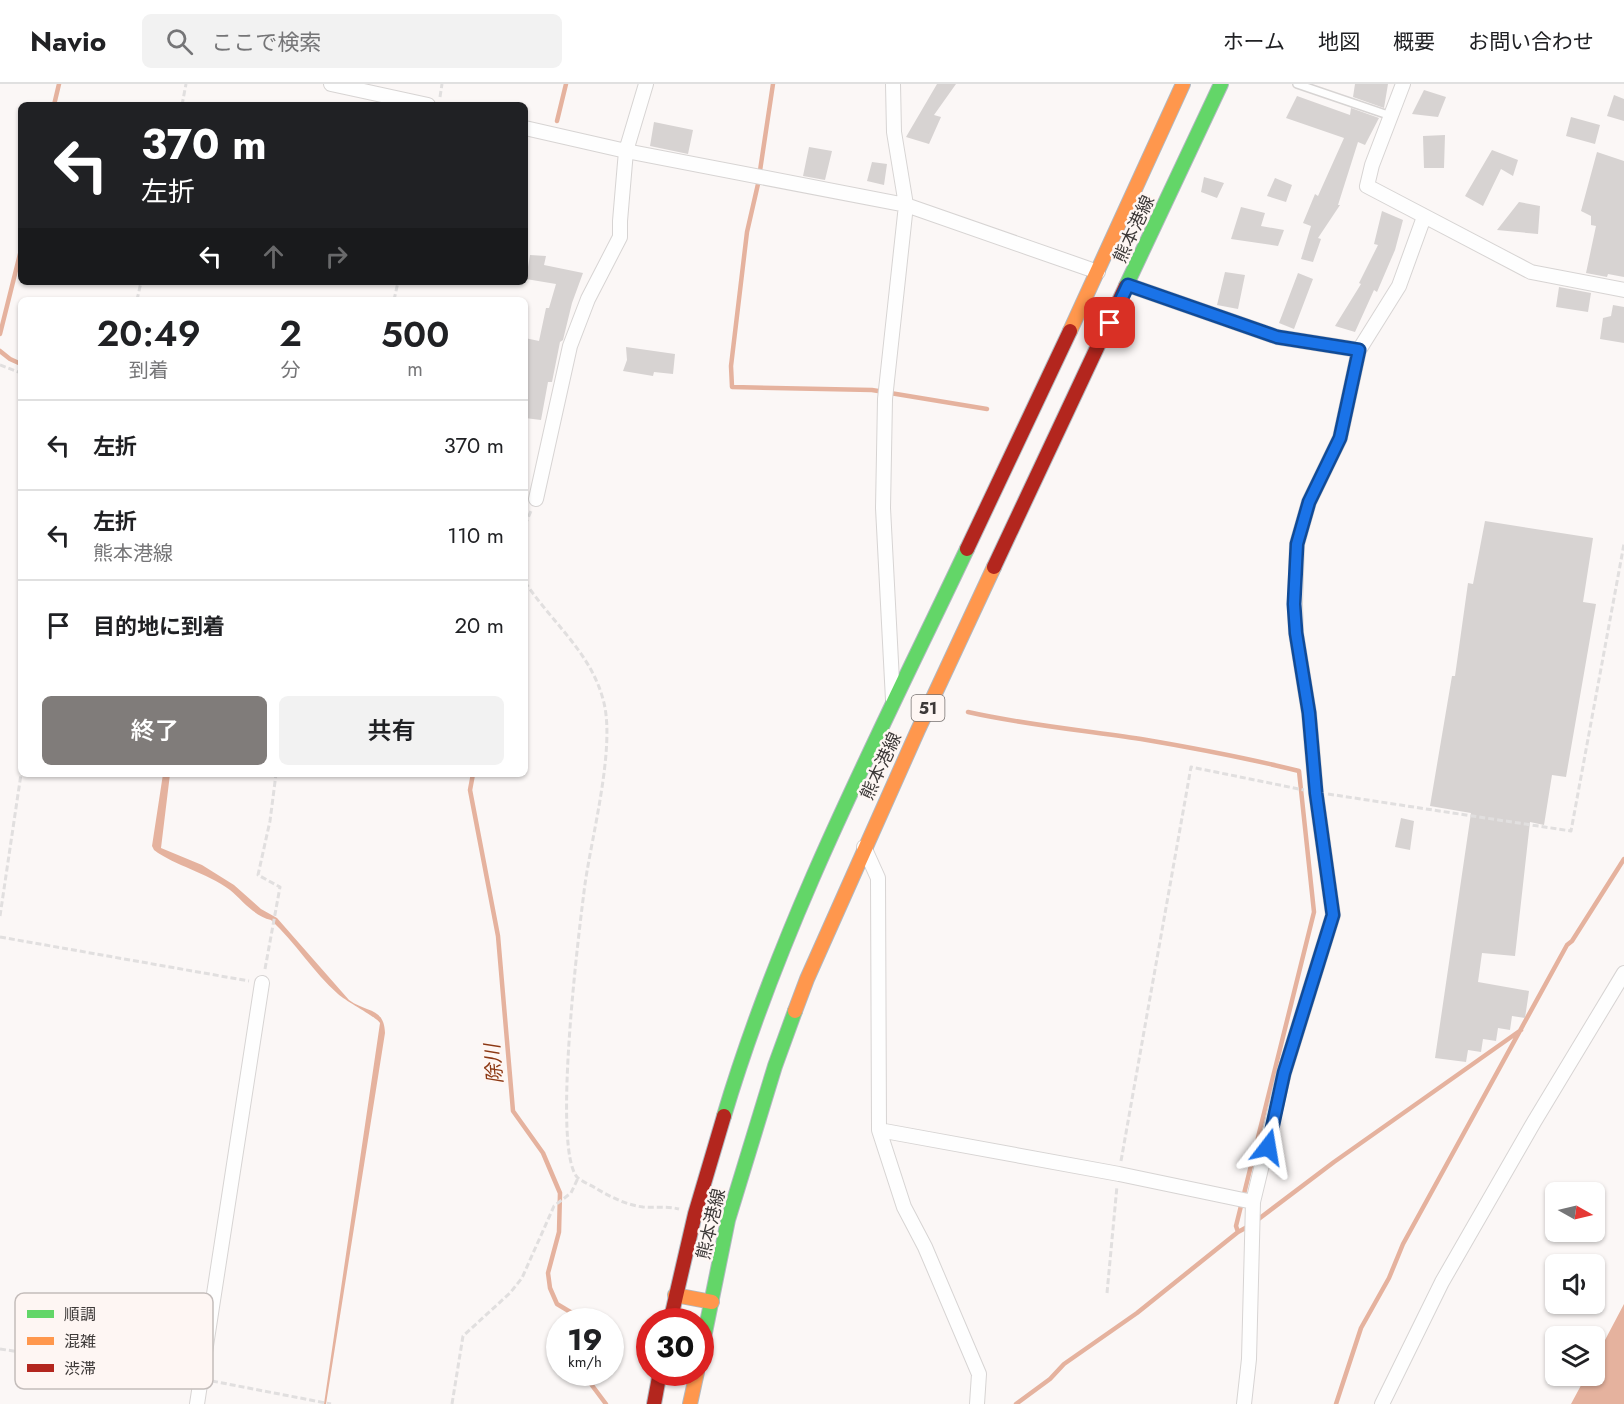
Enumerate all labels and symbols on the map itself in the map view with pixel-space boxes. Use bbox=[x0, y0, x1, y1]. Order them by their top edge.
street label: 熊本港線 bbox=[1107, 191, 1161, 267]
pin bbox=[1084, 297, 1135, 348]
road number: 51 bbox=[912, 695, 944, 721]
street label: 熊本港線 bbox=[854, 728, 908, 804]
water label: 除川 bbox=[478, 1041, 510, 1085]
position arrow bbox=[1236, 1115, 1300, 1179]
north arrow bbox=[1545, 1182, 1605, 1242]
street label: 熊本港線 bbox=[690, 1186, 732, 1262]
legend bbox=[15, 1293, 213, 1389]
text: 順調 bbox=[64, 1303, 96, 1326]
speed limit sign: 30 bbox=[636, 1308, 714, 1386]
text: 混雑 bbox=[64, 1330, 96, 1353]
text: 渋滞 bbox=[64, 1357, 96, 1380]

